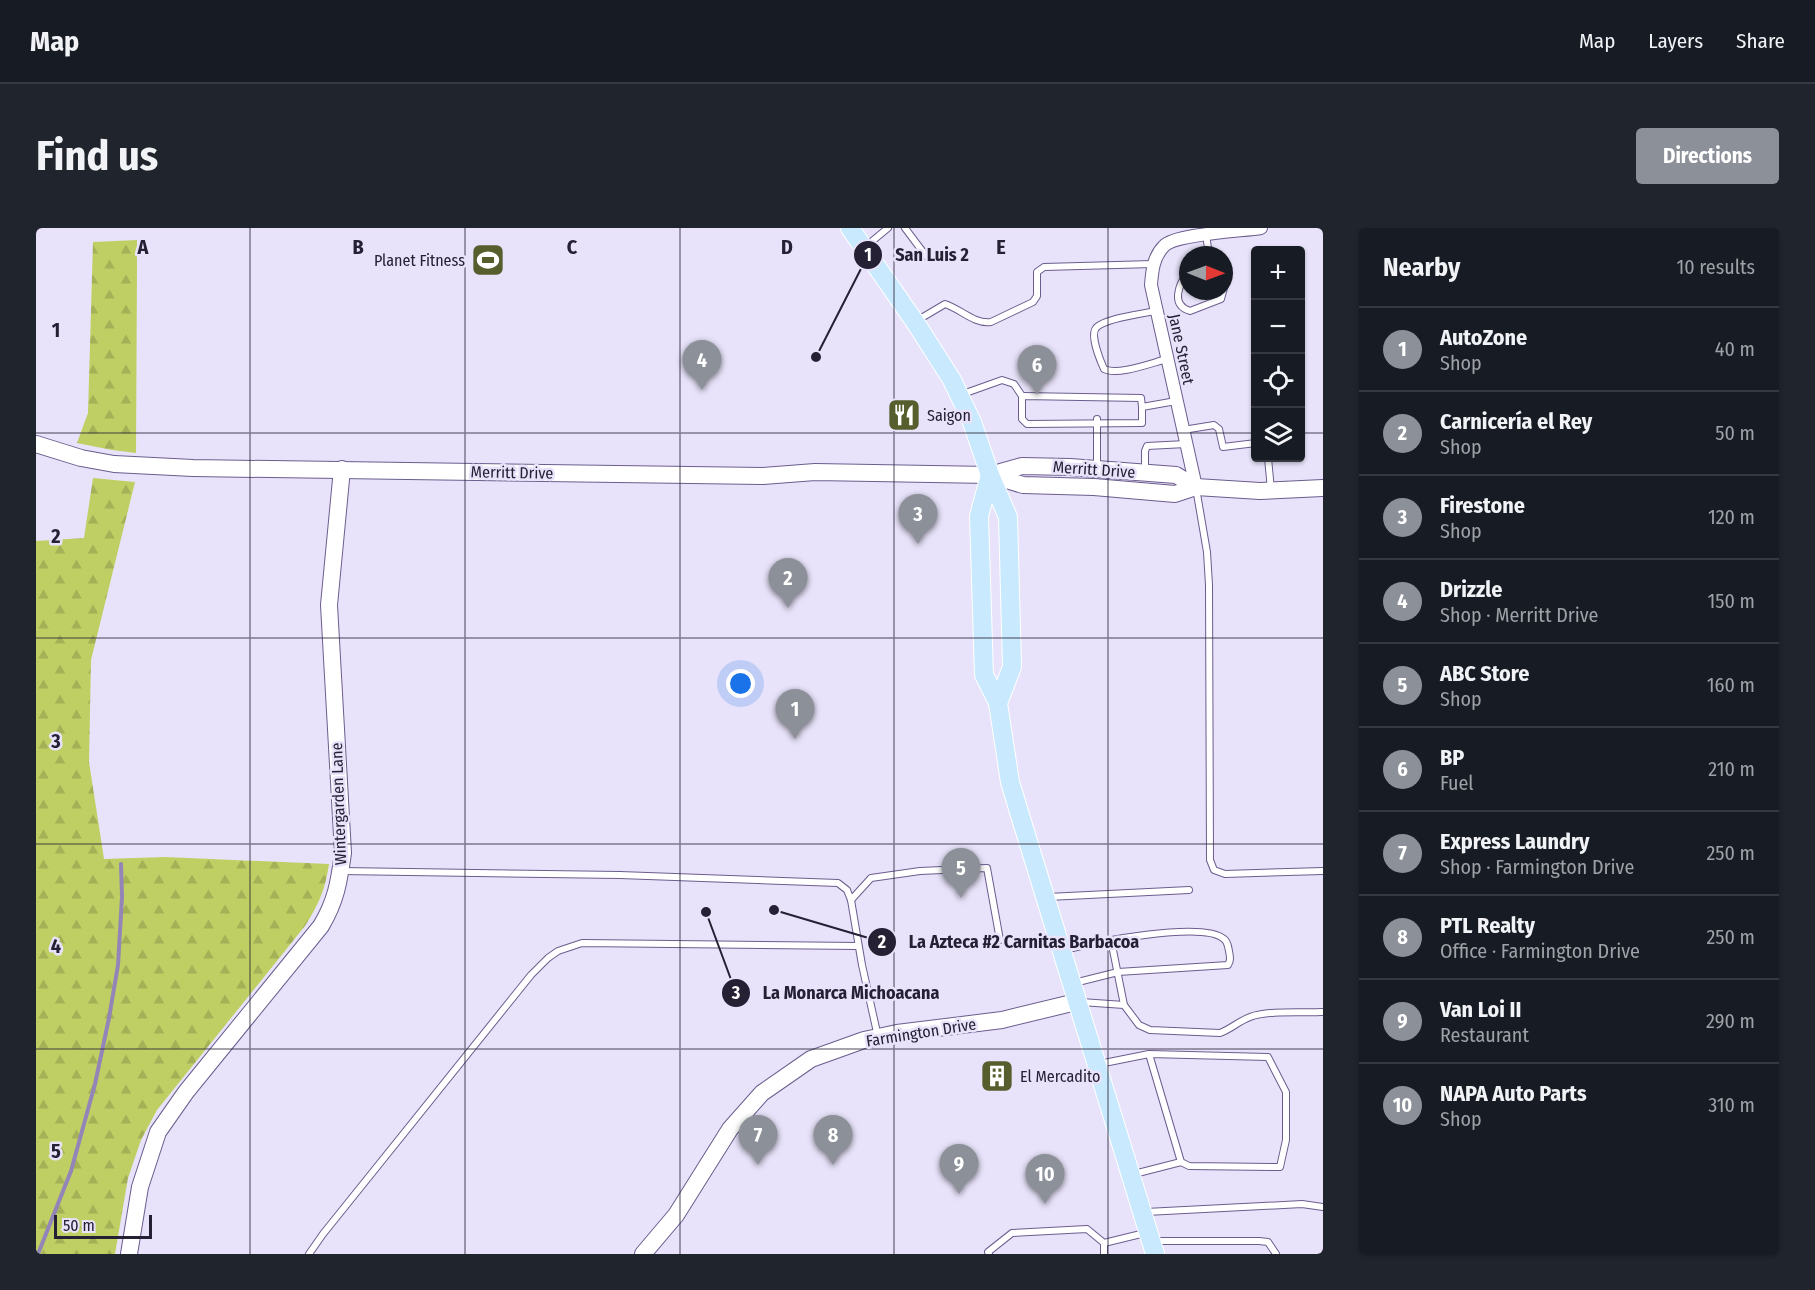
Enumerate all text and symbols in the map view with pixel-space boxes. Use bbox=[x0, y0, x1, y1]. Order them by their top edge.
text: Map bbox=[30, 25, 79, 58]
text: Map bbox=[1579, 28, 1615, 54]
text: Layers bbox=[1648, 28, 1703, 54]
text: Share bbox=[1736, 28, 1785, 54]
button: Directions bbox=[1636, 128, 1779, 184]
text: Find us bbox=[36, 131, 158, 181]
text: A bbox=[137, 235, 150, 259]
text: B bbox=[352, 235, 364, 259]
text: C bbox=[567, 235, 578, 259]
text: D bbox=[781, 235, 793, 259]
text: E bbox=[996, 235, 1006, 259]
callout: San Luis 2 bbox=[853, 237, 981, 273]
sports icon: Planet Fitness bbox=[470, 242, 506, 278]
text: 1 bbox=[864, 244, 872, 266]
text: San Luis 2 bbox=[895, 244, 969, 266]
north arrow bbox=[1179, 246, 1233, 300]
map controls bbox=[1251, 246, 1305, 462]
button: + bbox=[1251, 246, 1305, 300]
place label: Planet Fitness bbox=[374, 251, 465, 270]
text: Nearby bbox=[1383, 252, 1460, 283]
text: 10 results bbox=[1676, 255, 1755, 279]
button: − bbox=[1251, 300, 1305, 354]
street label: Jane Street bbox=[1165, 312, 1198, 387]
text: 1 bbox=[52, 318, 60, 342]
text: AutoZone bbox=[1440, 324, 1527, 351]
text: 1 bbox=[1398, 337, 1407, 361]
text: 40 m bbox=[1715, 337, 1755, 361]
pin: 4 bbox=[682, 340, 722, 390]
pin: 6 bbox=[1018, 346, 1056, 395]
text: Shop bbox=[1440, 351, 1482, 375]
button: locate bbox=[1251, 354, 1305, 408]
restaurant icon: Saigon bbox=[886, 397, 922, 433]
place label: Saigon bbox=[927, 406, 971, 425]
button: layers bbox=[1251, 408, 1305, 462]
text: Carnicería el Rey bbox=[1440, 408, 1592, 435]
text: 2 bbox=[1398, 421, 1407, 445]
text: 50 m bbox=[1715, 421, 1755, 445]
text: Shop bbox=[1440, 435, 1482, 459]
street label: Merritt Drive bbox=[1052, 457, 1136, 482]
street label: Merritt Drive bbox=[471, 462, 554, 483]
text: Firestone bbox=[1440, 492, 1525, 519]
pin: 3 bbox=[898, 494, 938, 544]
text: 3 bbox=[1398, 505, 1407, 529]
text: 120 m bbox=[1708, 505, 1755, 529]
text: Shop bbox=[1440, 519, 1482, 543]
text: 2 bbox=[50, 524, 61, 548]
pin: 2 bbox=[768, 558, 807, 608]
text: Drizzle bbox=[1440, 576, 1502, 603]
text: 4 bbox=[1397, 589, 1408, 613]
text: 150 m bbox=[1708, 589, 1755, 613]
text: Shop · Merritt Drive bbox=[1440, 603, 1598, 627]
text: ABC Store bbox=[1440, 660, 1529, 687]
your location bbox=[726, 669, 755, 698]
text: 5 bbox=[1398, 673, 1407, 697]
text: 160 m bbox=[1707, 673, 1755, 697]
text: Shop bbox=[1440, 687, 1482, 711]
pin: 1 bbox=[776, 690, 814, 739]
text: 3 bbox=[50, 729, 61, 753]
street label: Wintergarden Lane bbox=[327, 742, 350, 866]
text: BP bbox=[1440, 744, 1464, 771]
text: 6 bbox=[1397, 757, 1408, 781]
text: 210 m bbox=[1708, 757, 1755, 781]
text: Fuel bbox=[1440, 771, 1474, 795]
text: Express Laundry bbox=[1440, 828, 1590, 855]
text: 7 bbox=[1398, 841, 1407, 865]
text: 250 m bbox=[1707, 841, 1755, 865]
pin: 5 bbox=[942, 848, 980, 898]
text: Shop · Farmington Drive bbox=[1440, 855, 1634, 879]
text: PTL Realty bbox=[1440, 912, 1535, 939]
callout: La Azteca #2 Carnitas Barbacoa bbox=[867, 924, 1152, 960]
text: 8 bbox=[1397, 925, 1408, 949]
text: 250 m bbox=[1707, 925, 1755, 949]
text: 2 bbox=[877, 931, 886, 953]
text: La Azteca #2 Carnitas Barbacoa bbox=[909, 931, 1139, 953]
text: 4 bbox=[51, 934, 61, 958]
text: Office · Farmington Drive bbox=[1440, 939, 1640, 963]
callout: La Monarca Michoacana bbox=[721, 975, 952, 1011]
text: 3 bbox=[731, 982, 741, 1004]
text: La Monarca Michoacana bbox=[763, 982, 939, 1004]
text: Van Loi II bbox=[1440, 996, 1521, 1023]
text: 9 bbox=[1397, 1009, 1408, 1033]
text: 290 m bbox=[1706, 1009, 1755, 1033]
street label: Farmington Drive bbox=[865, 1014, 978, 1051]
text: Restaurant bbox=[1440, 1023, 1529, 1047]
building icon: El Mercadito bbox=[979, 1058, 1015, 1094]
place label: El Mercadito bbox=[1020, 1067, 1100, 1086]
text: NAPA Auto Parts bbox=[1440, 1080, 1587, 1107]
text: 10 bbox=[1393, 1093, 1412, 1117]
text: 310 m bbox=[1708, 1093, 1755, 1117]
text: Shop bbox=[1440, 1107, 1482, 1131]
pin: 7 bbox=[738, 1116, 778, 1165]
pin: 8 bbox=[814, 1116, 852, 1165]
text: 5 bbox=[51, 1139, 61, 1163]
pin: 9 bbox=[940, 1144, 978, 1194]
pin: 10 bbox=[1026, 1154, 1064, 1204]
scale bar bbox=[54, 1212, 152, 1240]
text: 50 m bbox=[63, 1216, 95, 1235]

